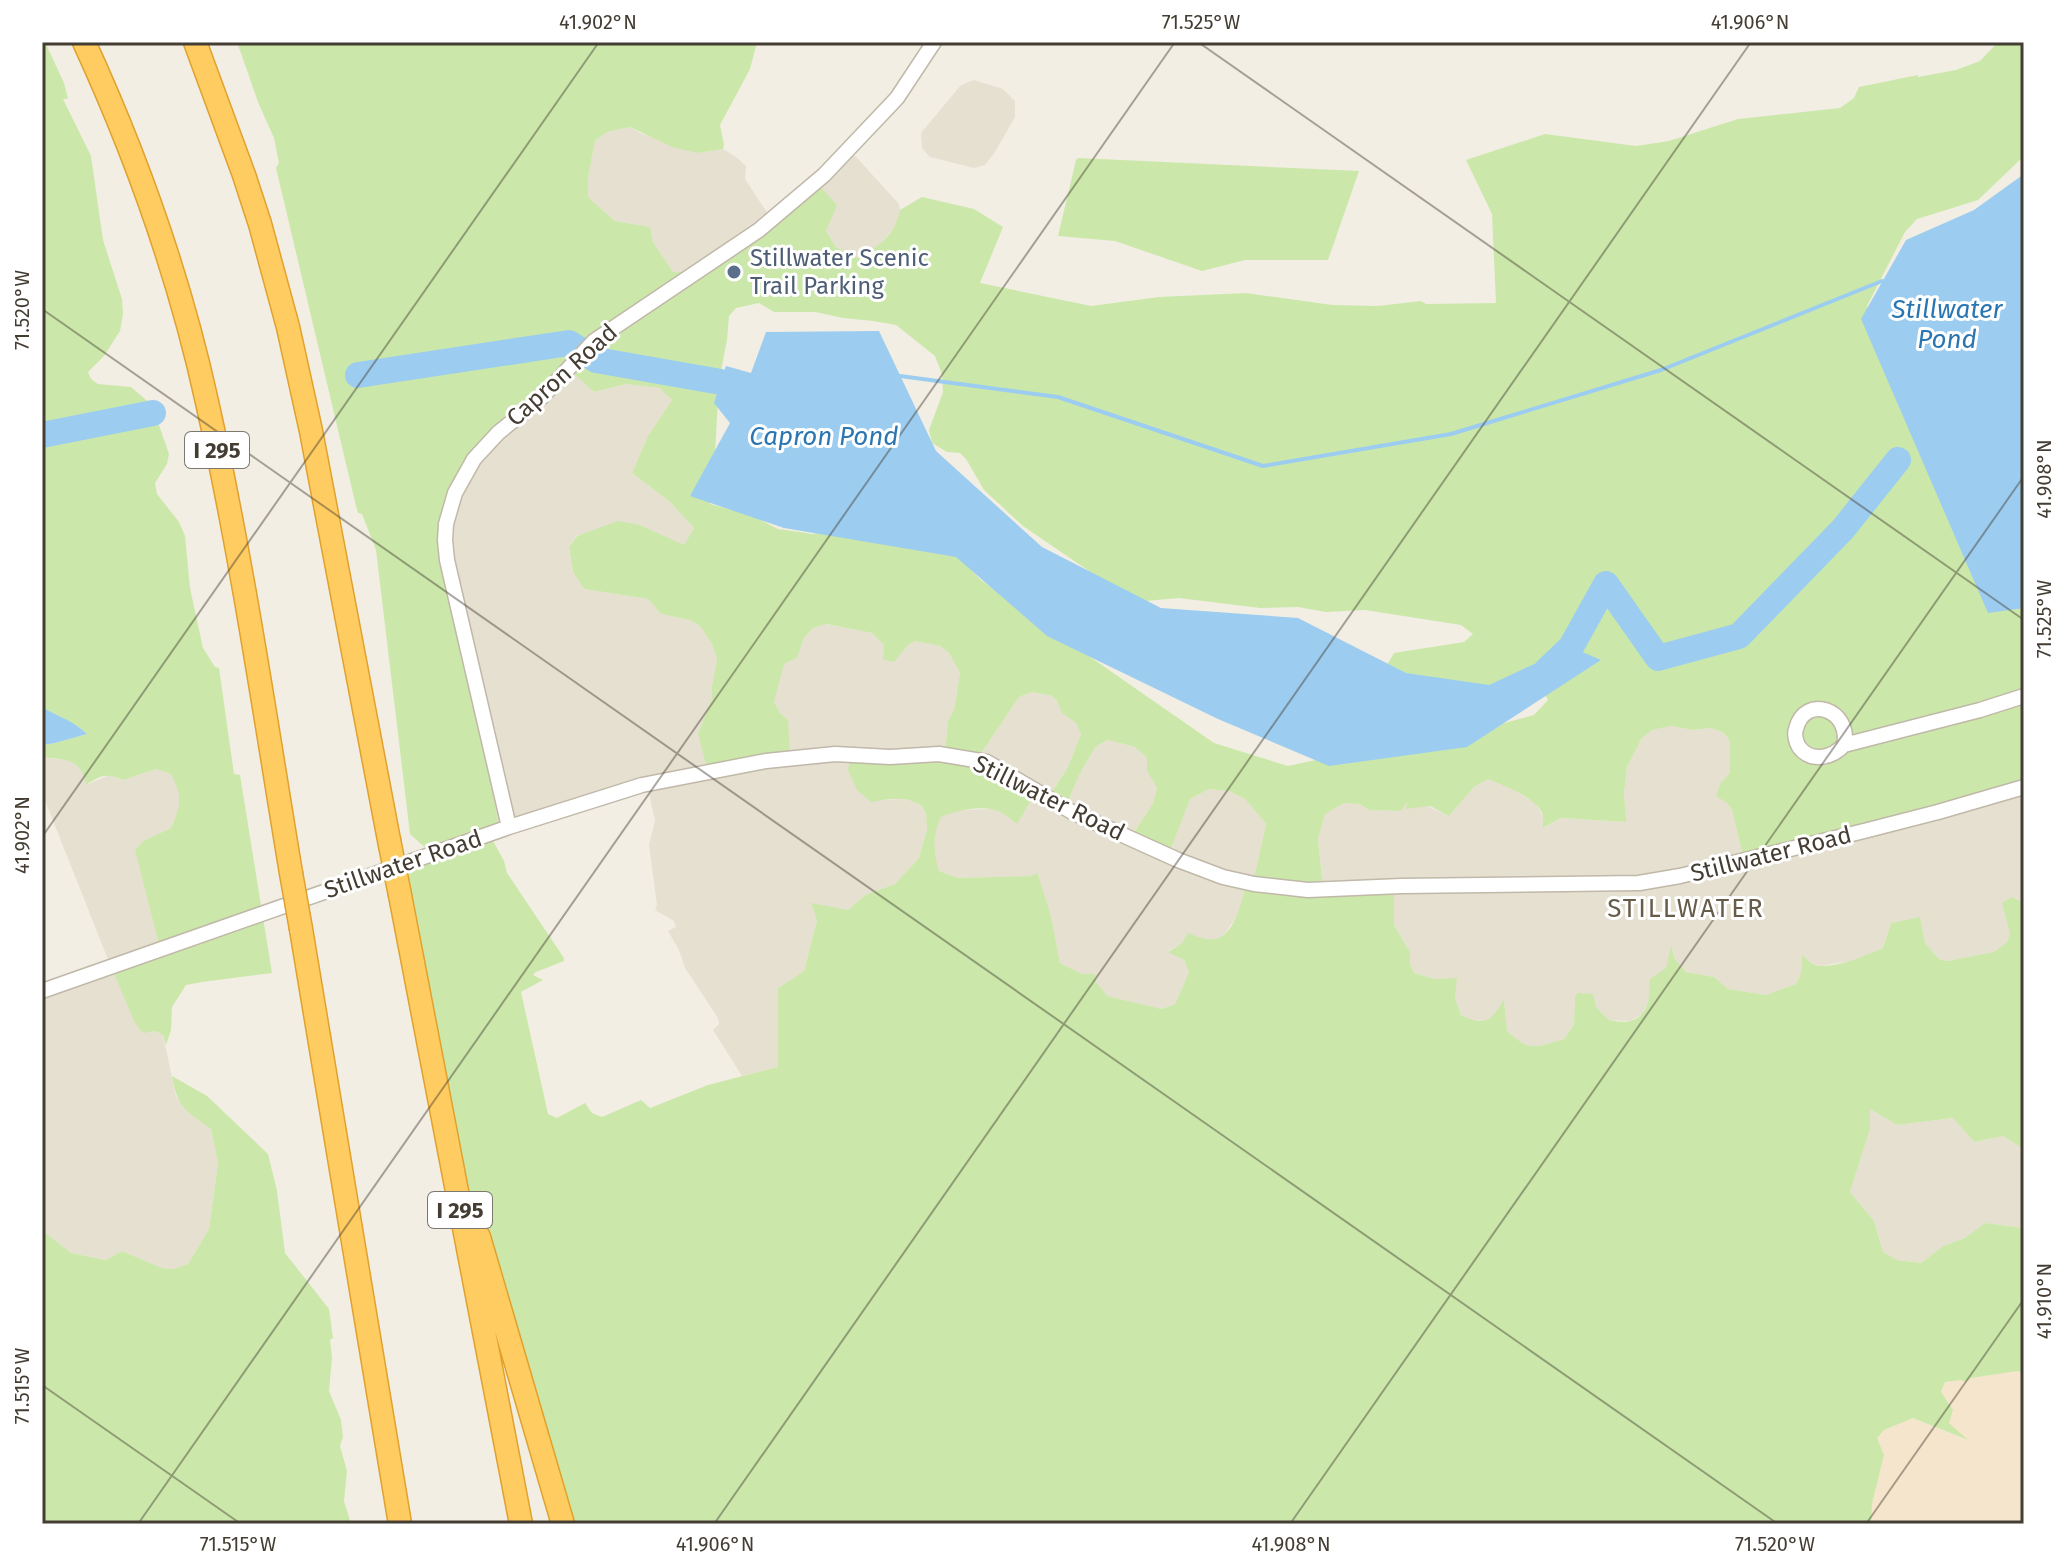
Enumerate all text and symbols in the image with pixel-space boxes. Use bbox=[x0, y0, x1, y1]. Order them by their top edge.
text: 41.902°N bbox=[559, 10, 637, 34]
text: 71.525°W bbox=[1162, 10, 1241, 34]
text: 41.906°N bbox=[1711, 10, 1789, 34]
place label: Stillwater Scenic Trail Parking bbox=[750, 244, 929, 300]
marker: Stillwater Scenic Trail Parking bbox=[725, 263, 743, 281]
text: 71.520°W bbox=[10, 270, 34, 350]
water label: Stillwater Pond bbox=[1891, 294, 2003, 355]
street label: Capron Road bbox=[501, 318, 623, 432]
water label: Capron Pond bbox=[749, 421, 899, 452]
road number: I 295 bbox=[185, 432, 249, 468]
text: 41.908°N bbox=[2032, 439, 2056, 519]
text: 71.525°W bbox=[2032, 579, 2056, 658]
street label: Stillwater Road bbox=[969, 749, 1129, 847]
text: 41.902°N bbox=[10, 796, 34, 874]
street label: Stillwater Road bbox=[1688, 820, 1854, 888]
street label: Stillwater Road bbox=[320, 824, 486, 904]
district label: STILLWATER bbox=[1607, 893, 1765, 924]
road number: I 295 bbox=[428, 1192, 492, 1228]
text: 41.910°N bbox=[2032, 1263, 2056, 1339]
text: 71.515°W bbox=[10, 1347, 34, 1424]
text: 71.515°W bbox=[200, 1532, 277, 1556]
text: 41.906°N bbox=[676, 1532, 754, 1556]
text: 41.908°N bbox=[1251, 1532, 1331, 1556]
text: 71.520°W bbox=[1735, 1532, 1815, 1556]

